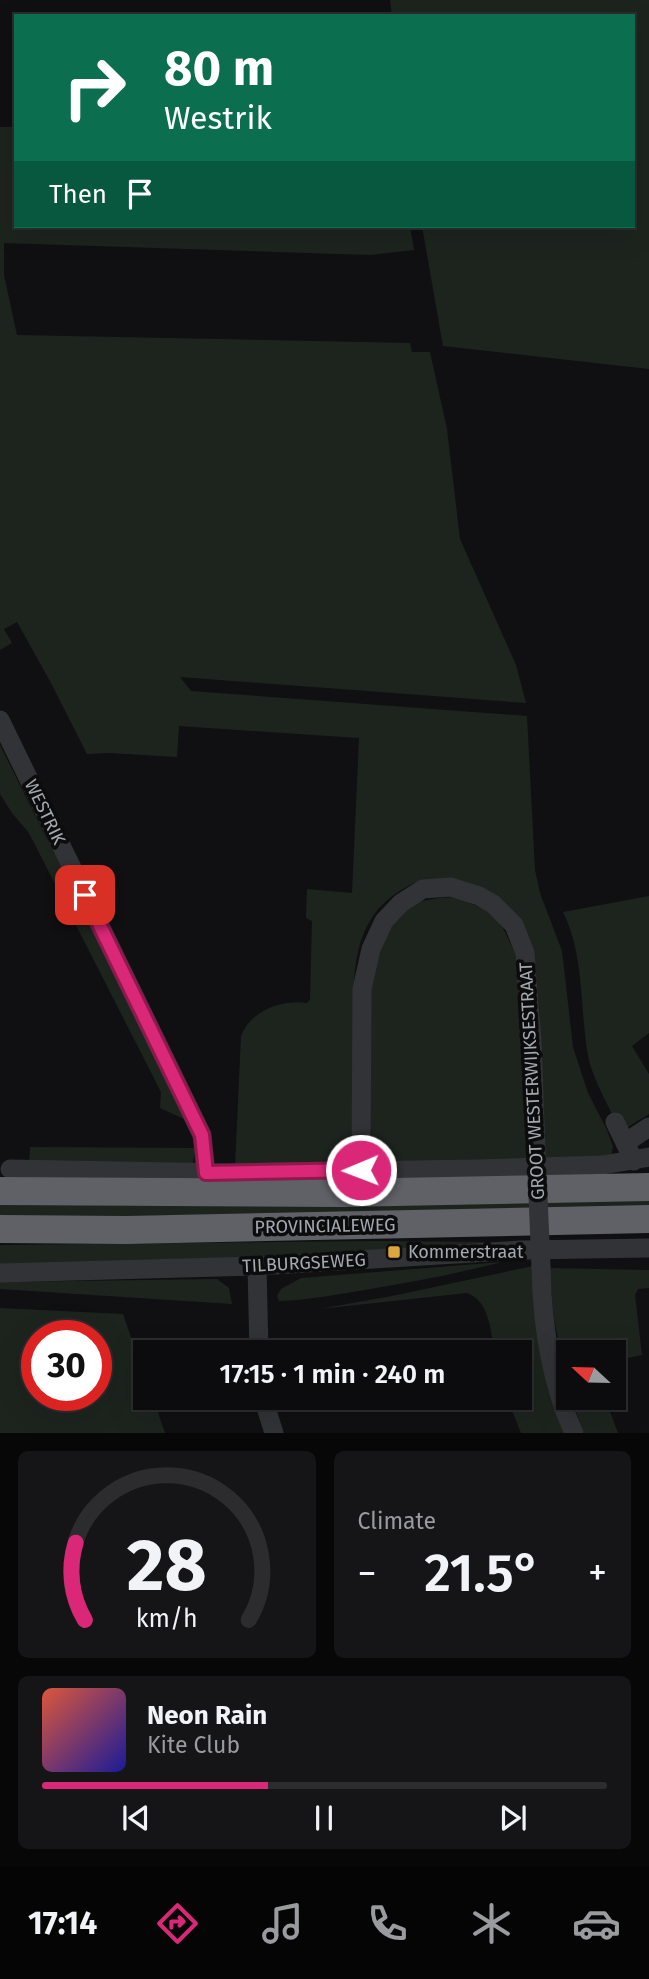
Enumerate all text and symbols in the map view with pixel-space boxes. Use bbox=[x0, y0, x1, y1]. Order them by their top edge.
text: 80 m bbox=[164, 39, 274, 98]
icon: right bbox=[49, 42, 140, 133]
text: Westrik bbox=[164, 99, 272, 137]
icon: arrive bbox=[121, 175, 159, 213]
text: Then bbox=[49, 179, 107, 210]
street label: WESTRIK bbox=[20, 776, 70, 849]
pin bbox=[55, 865, 115, 925]
icon: arrive bbox=[66, 876, 104, 914]
street label: GROOT WESTERWIJKSESTRAAT bbox=[515, 961, 549, 1200]
position arrow bbox=[324, 1133, 398, 1207]
street label: PROVINCIALEWEG bbox=[254, 1214, 396, 1238]
place label: Kommerstraat bbox=[408, 1241, 524, 1263]
marker: Kommerstraat bbox=[386, 1244, 402, 1260]
street label: TILBURGSEWEG bbox=[242, 1249, 366, 1277]
speed limit sign: 30 bbox=[21, 1320, 112, 1411]
north arrow bbox=[556, 1340, 626, 1410]
map controls bbox=[556, 1340, 626, 1410]
text: 17:15 · 1 min · 240 m bbox=[220, 1359, 445, 1390]
text: Climate bbox=[358, 1507, 436, 1535]
text: 28 bbox=[127, 1523, 207, 1610]
text: 21.5° bbox=[424, 1542, 540, 1605]
text: − bbox=[358, 1550, 377, 1596]
text: + bbox=[588, 1550, 607, 1596]
text: km/h bbox=[136, 1604, 198, 1634]
text: Neon Rain bbox=[147, 1700, 267, 1731]
text: Kite Club bbox=[147, 1731, 240, 1759]
icon: previous bbox=[117, 1799, 155, 1837]
icon: pause bbox=[305, 1799, 343, 1837]
icon: next bbox=[494, 1799, 532, 1837]
icon: directions bbox=[153, 1899, 202, 1948]
icon: music bbox=[258, 1899, 307, 1948]
icon: phone bbox=[363, 1899, 412, 1948]
icon: climate bbox=[467, 1899, 516, 1948]
icon: car bbox=[572, 1899, 621, 1948]
text: 17:14 bbox=[28, 1904, 97, 1942]

